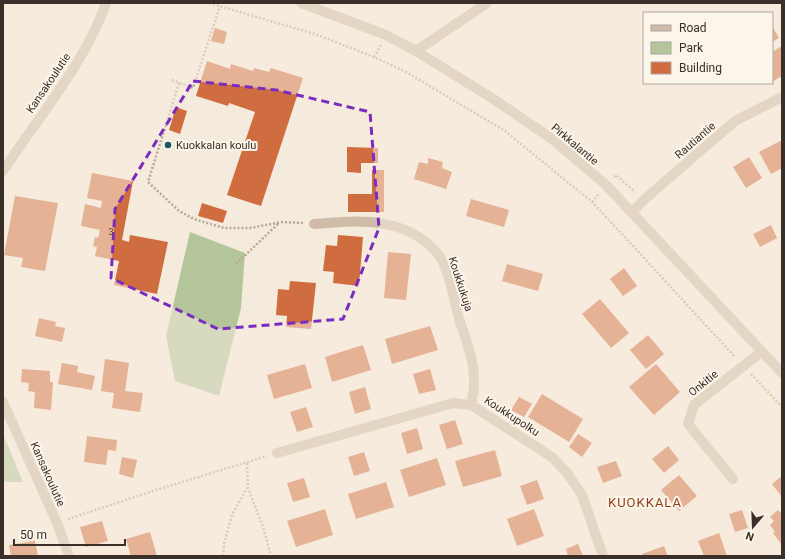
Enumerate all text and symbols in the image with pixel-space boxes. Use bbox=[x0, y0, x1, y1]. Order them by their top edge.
legend bbox=[643, 12, 773, 84]
text: Road bbox=[679, 21, 707, 35]
text: Park bbox=[679, 41, 704, 55]
street label: Kansakoulutie bbox=[24, 51, 73, 116]
text: Building bbox=[679, 61, 722, 75]
street label: Rautiantie bbox=[672, 119, 718, 161]
street label: Pirkkalantie bbox=[549, 121, 601, 168]
place label: Kuokkalan koulu bbox=[176, 139, 256, 152]
marker: Kuokkalan koulu bbox=[163, 140, 173, 150]
house number: 3 bbox=[108, 227, 114, 237]
street label: Koukkukuja bbox=[446, 255, 475, 313]
street label: Onkitie bbox=[686, 368, 721, 399]
street label: Koukkupolku bbox=[482, 394, 542, 439]
street label: Kansakoulutie bbox=[27, 440, 68, 509]
district label: KUOKKALA bbox=[608, 495, 682, 510]
north arrow bbox=[733, 507, 773, 547]
scale bar bbox=[14, 521, 125, 547]
text: 50 m bbox=[20, 528, 47, 542]
text: N bbox=[744, 528, 756, 543]

